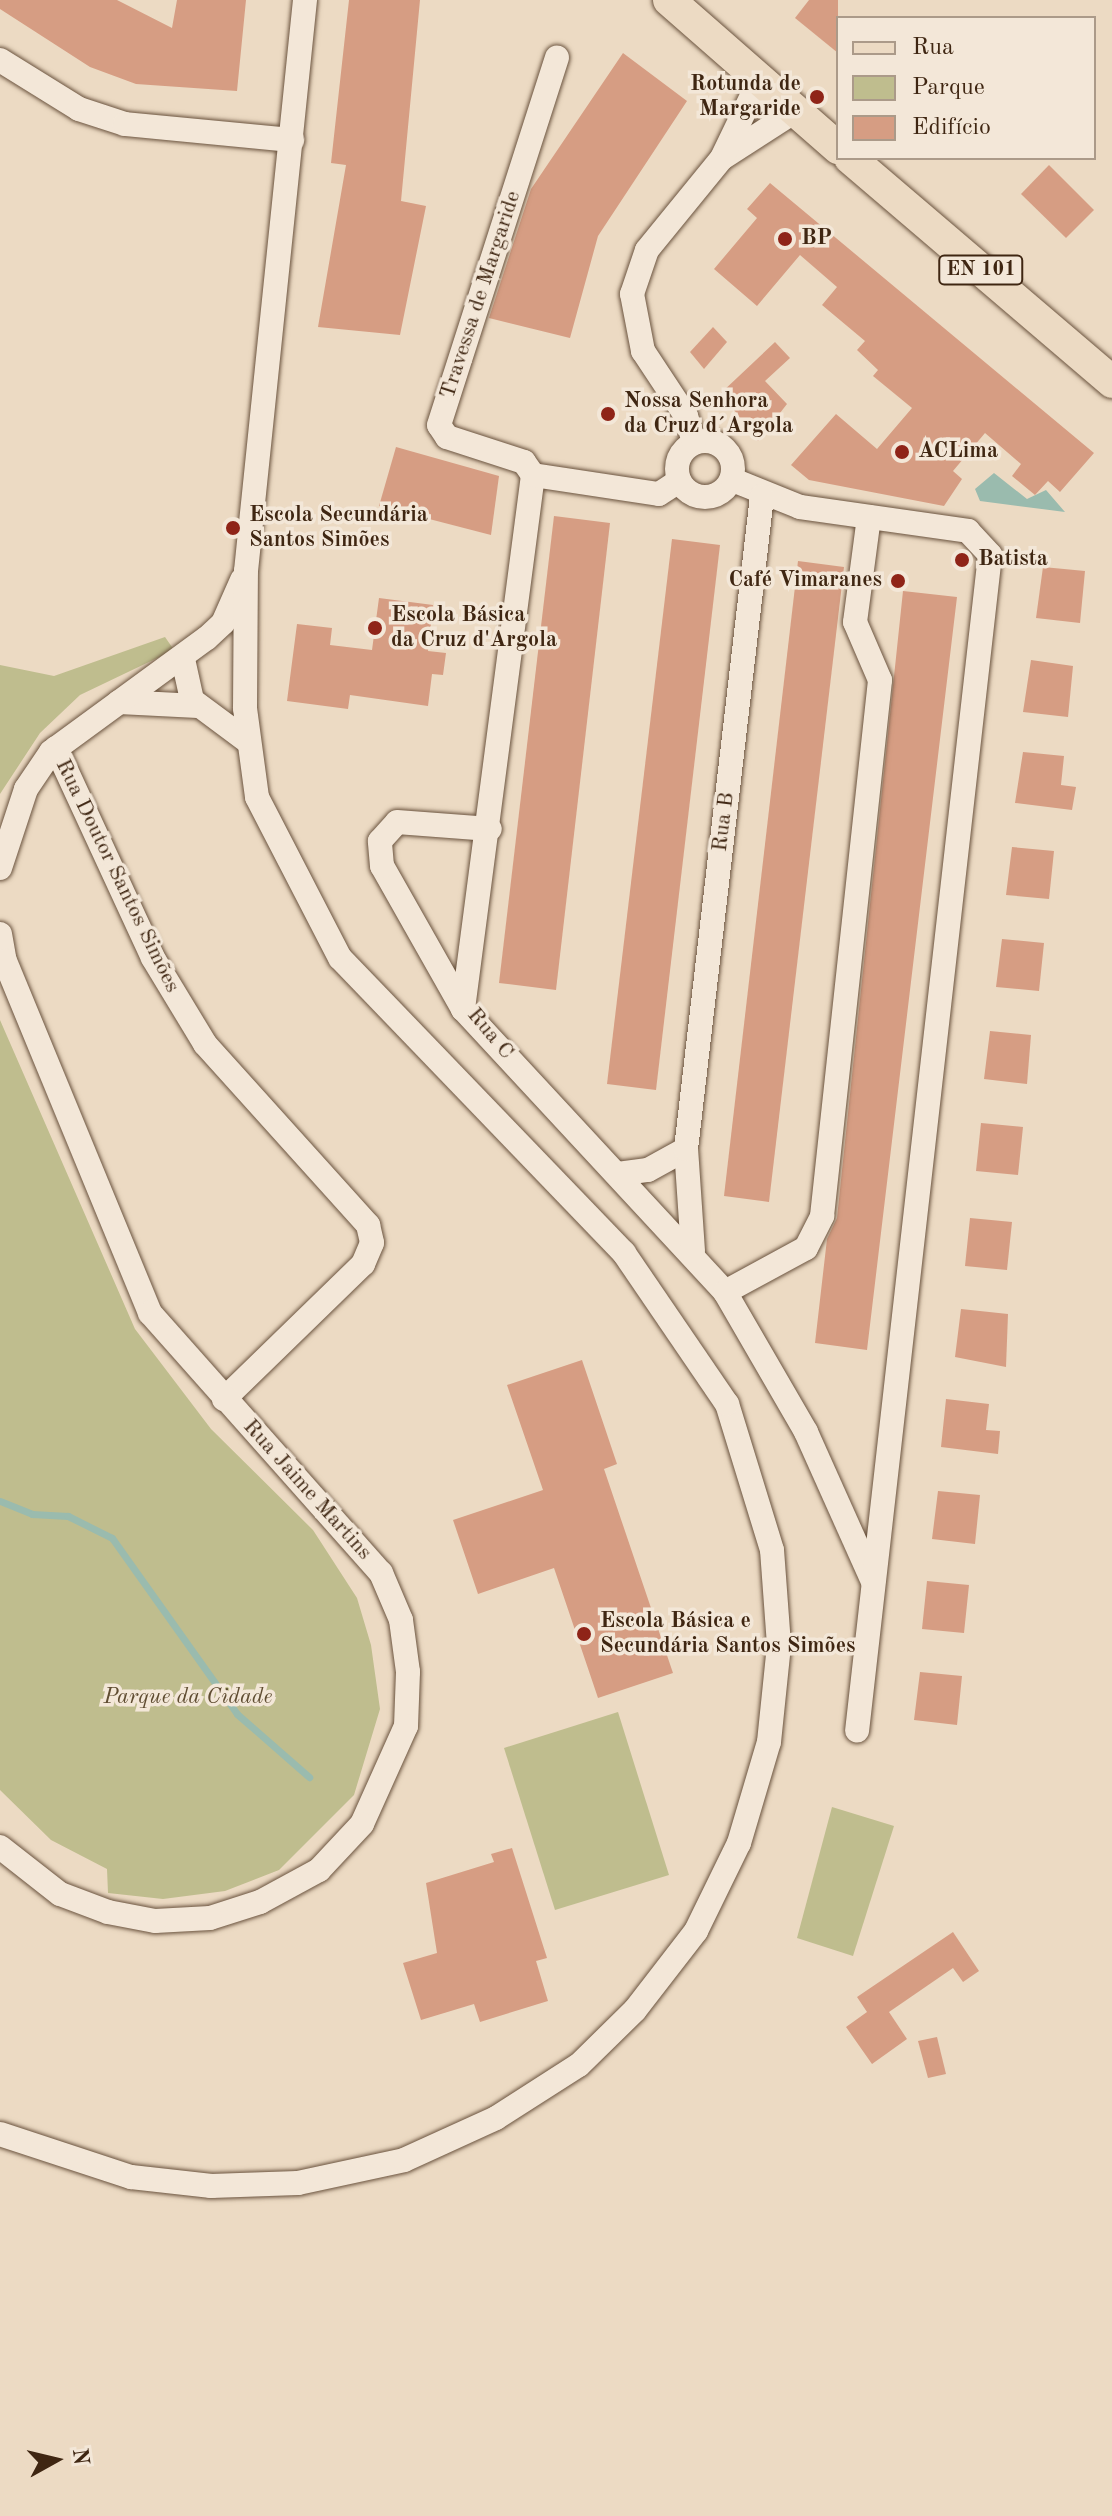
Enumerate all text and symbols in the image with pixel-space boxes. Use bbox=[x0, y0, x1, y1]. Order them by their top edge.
legend bbox=[836, 16, 1096, 160]
text: Rua bbox=[912, 36, 954, 60]
place label: Rotunda de Margaride bbox=[690, 71, 801, 122]
text: Parque bbox=[912, 76, 985, 100]
marker: Rotunda de Margaride bbox=[808, 88, 826, 106]
text: Edifício bbox=[912, 116, 991, 140]
street label: Travessa de Margaride bbox=[435, 188, 527, 402]
place label: BP bbox=[801, 226, 832, 252]
marker: BP bbox=[776, 230, 794, 248]
road number: EN 101 bbox=[937, 254, 1025, 286]
place label: Nossa Senhora da Cruz d´Argola bbox=[624, 388, 793, 440]
marker: Nossa Senhora da Cruz d´Argola bbox=[599, 405, 617, 423]
place label: ACLima bbox=[918, 439, 998, 465]
marker: ACLima bbox=[893, 443, 911, 461]
place label: Escola Secundária Santos Simões bbox=[249, 502, 428, 554]
marker: Escola Secundária Santos Simões bbox=[224, 519, 242, 537]
place label: Batista bbox=[978, 547, 1048, 573]
marker: Batista bbox=[953, 551, 971, 569]
place label: Café Vimaranes bbox=[728, 568, 882, 594]
marker: Café Vimaranes bbox=[889, 572, 907, 590]
place label: Escola Básica da Cruz d'Argola bbox=[391, 602, 557, 654]
marker: Escola Básica da Cruz d'Argola bbox=[366, 619, 384, 637]
street label: Rua Doutor Santos Simões bbox=[49, 755, 185, 997]
street label: Rua B bbox=[707, 791, 741, 853]
street label: Rua C bbox=[461, 1003, 519, 1065]
street label: Rua Jaime Martins bbox=[237, 1414, 377, 1566]
place label: Escola Básica e Secundária Santos Simões bbox=[600, 1608, 856, 1660]
marker: Escola Básica e Secundária Santos Simões bbox=[575, 1625, 593, 1643]
park label: Parque da Cidade bbox=[104, 1685, 272, 1711]
north arrow bbox=[16, 2420, 96, 2500]
text: N bbox=[68, 2447, 92, 2467]

